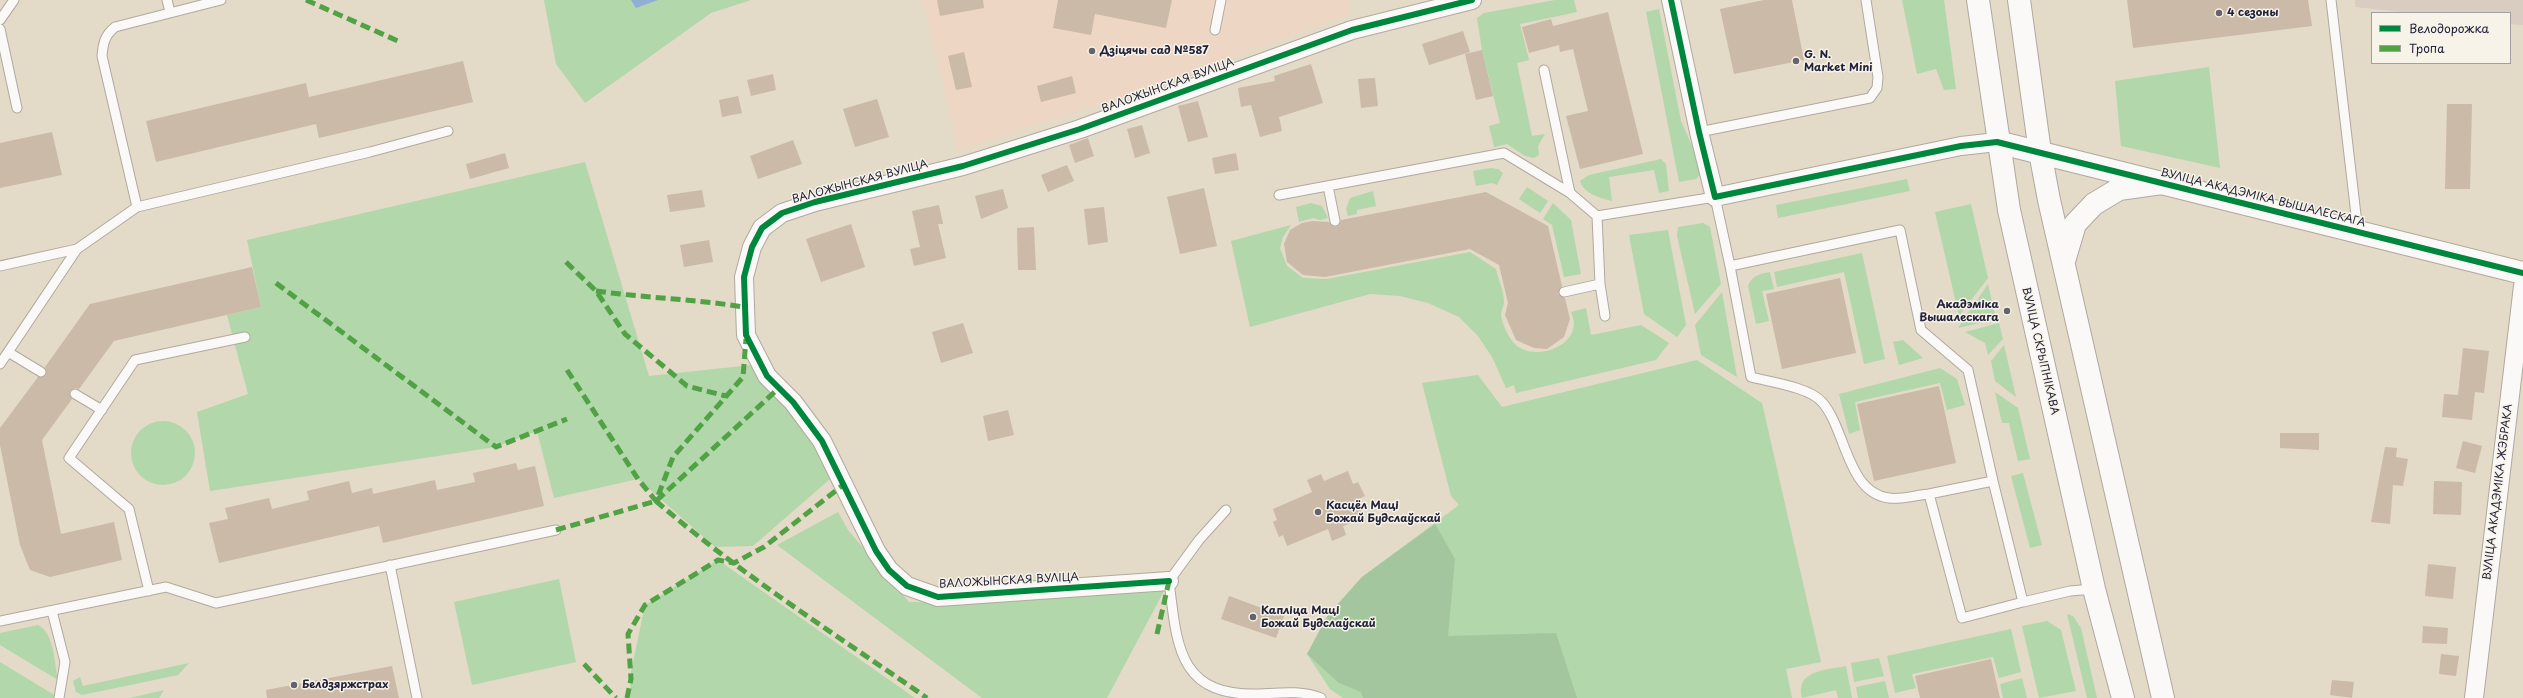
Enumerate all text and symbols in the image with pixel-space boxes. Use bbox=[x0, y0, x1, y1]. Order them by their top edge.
place label: 4 сезоны bbox=[2227, 6, 2279, 20]
marker: 4 сезоны bbox=[2214, 8, 2224, 18]
legend bbox=[2371, 12, 2511, 64]
text: Велодорожка bbox=[2409, 19, 2489, 37]
text: Тропа bbox=[2409, 39, 2445, 57]
place label: Дзіцячы сад №587 bbox=[1100, 44, 1209, 58]
marker: Дзіцячы сад №587 bbox=[1087, 46, 1097, 56]
place label: G. N. Market Mini bbox=[1804, 48, 1872, 74]
street label: ВАЛОЖЫНСКАЯ ВУЛІЦА bbox=[1100, 56, 1236, 116]
marker: G. N. Market Mini bbox=[1791, 56, 1801, 66]
street label: ВАЛОЖЫНСКАЯ ВУЛІЦА bbox=[791, 158, 929, 206]
street label: ВУЛІЦА АКАДЭМІКА ВЫШАЛЕСКАГА bbox=[2159, 166, 2367, 230]
street label: ВУЛІЦА СКРЫПНІКАВА bbox=[2019, 286, 2061, 416]
place label: Акадэміка Вышалескага bbox=[1919, 298, 1999, 324]
marker: Акадэміка Вышалескага bbox=[2002, 306, 2012, 316]
street label: ВУЛІЦА АКАДЭМІКА ЖЭБРАКА bbox=[2481, 403, 2515, 581]
place label: Касцёл Маці Божай Будслаўскай bbox=[1326, 499, 1441, 525]
marker: Касцёл Маці Божай Будслаўскай bbox=[1313, 507, 1323, 517]
street label: ВАЛОЖЫНСКАЯ ВУЛІЦА bbox=[939, 571, 1079, 591]
place label: Капліца Маці Божай Будслаўскай bbox=[1261, 604, 1376, 630]
marker: Капліца Маці Божай Будслаўскай bbox=[1248, 612, 1258, 622]
place label: Белдзяржстрах bbox=[302, 678, 388, 692]
marker: Белдзяржстрах bbox=[289, 680, 299, 690]

